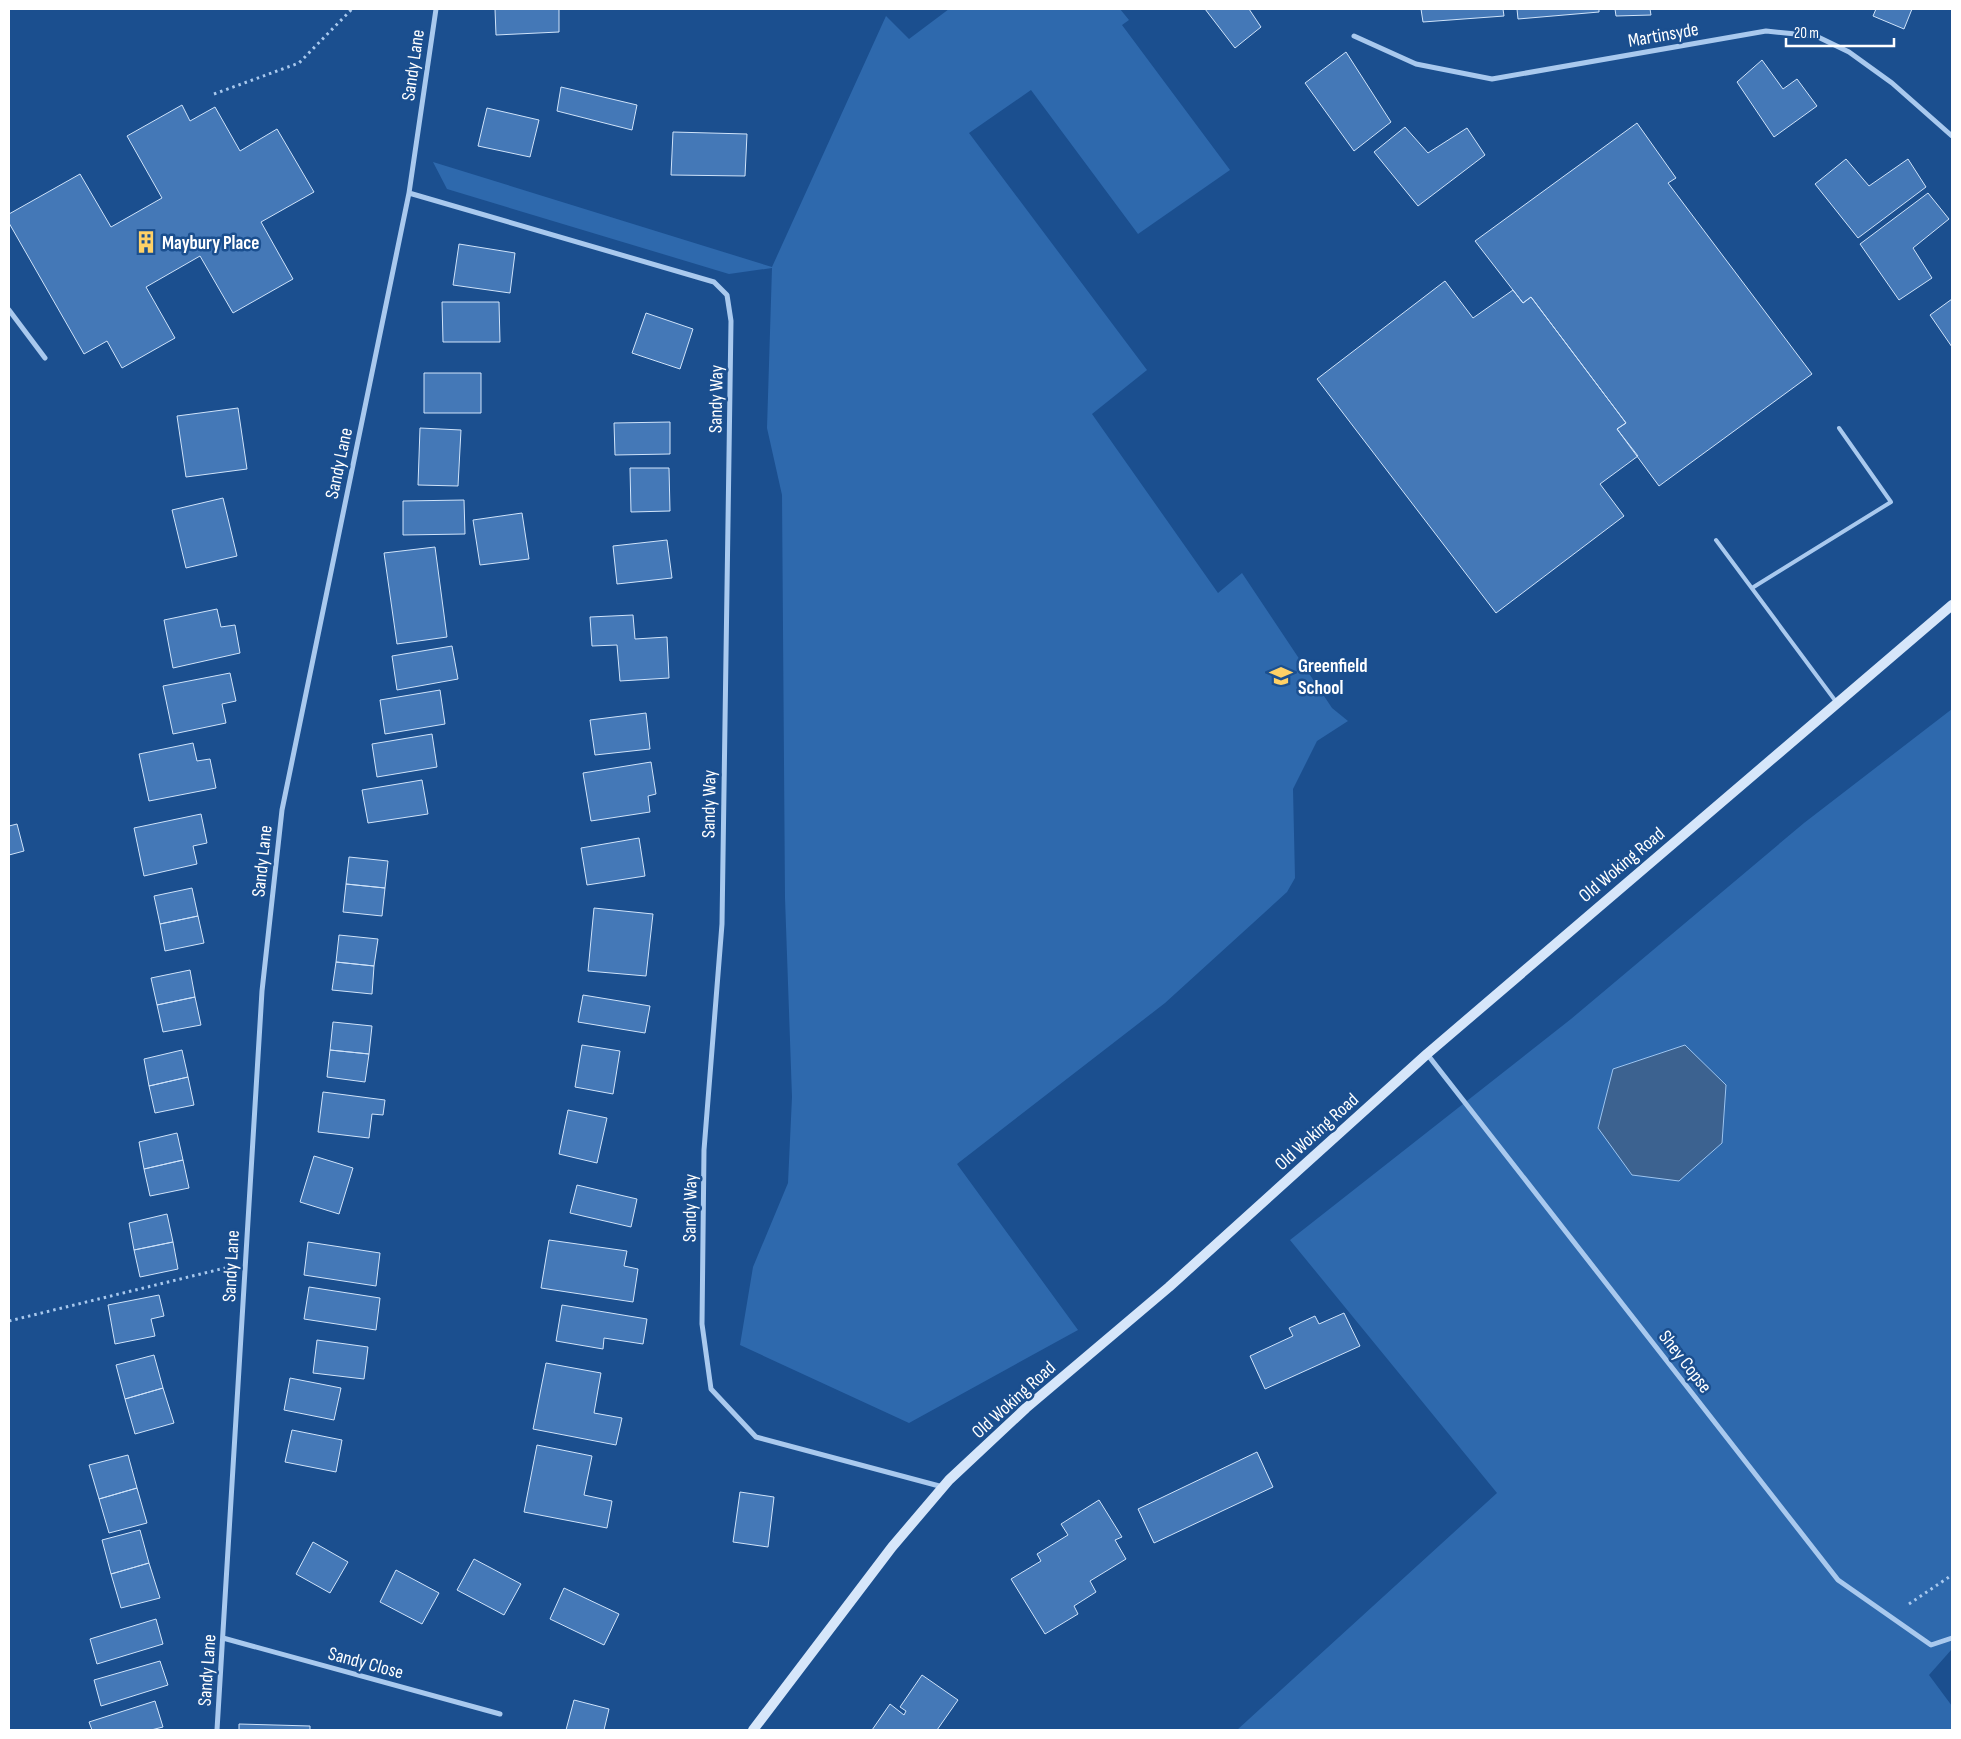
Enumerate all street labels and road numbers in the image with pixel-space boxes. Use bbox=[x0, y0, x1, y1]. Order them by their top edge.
street label: Martinsyde bbox=[1626, 18, 1700, 53]
street label: Sandy Lane bbox=[397, 28, 430, 102]
street label: Sandy Way bbox=[704, 364, 729, 433]
street label: Sandy Lane bbox=[321, 426, 358, 501]
street label: Sandy Way bbox=[697, 769, 722, 838]
street label: Old Woking Road bbox=[1574, 823, 1670, 908]
street label: Sandy Lane bbox=[247, 824, 278, 898]
street label: Old Woking Road bbox=[1270, 1088, 1364, 1176]
street label: Sandy Way bbox=[678, 1173, 703, 1242]
street label: Sandy Lane bbox=[218, 1230, 245, 1303]
street label: Shey Copse bbox=[1653, 1326, 1716, 1398]
street label: Old Woking Road bbox=[967, 1356, 1061, 1444]
street label: Sandy Lane bbox=[194, 1633, 221, 1707]
street label: Sandy Close bbox=[325, 1642, 406, 1685]

